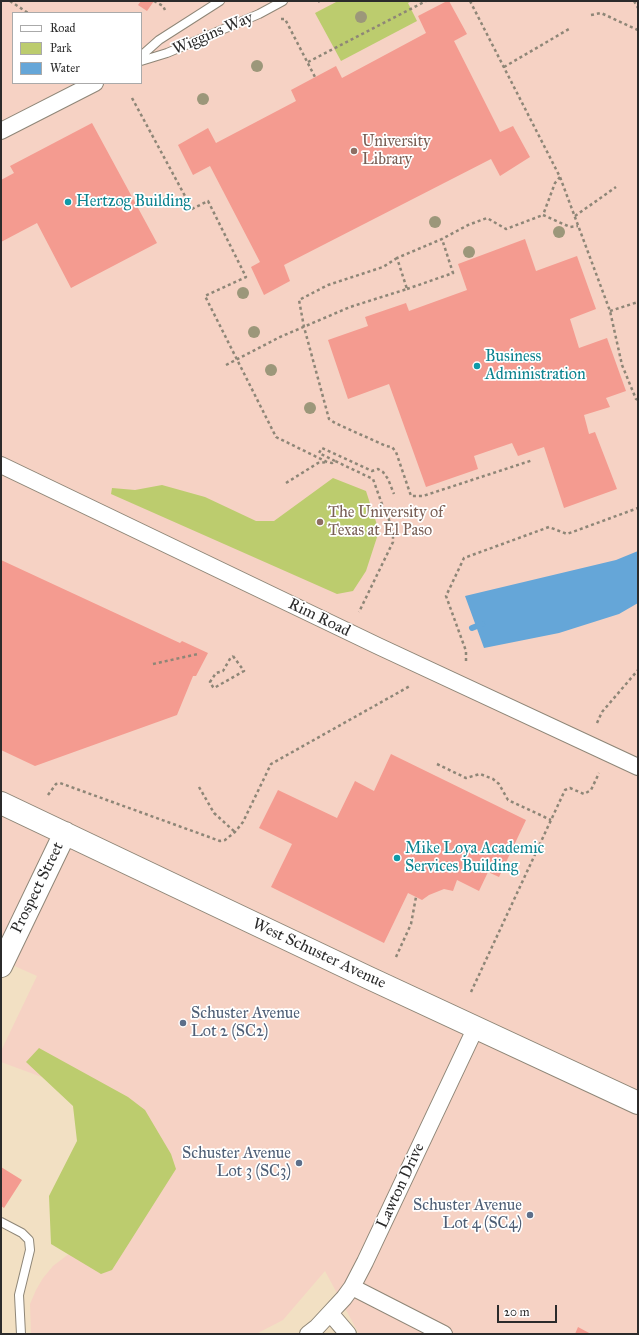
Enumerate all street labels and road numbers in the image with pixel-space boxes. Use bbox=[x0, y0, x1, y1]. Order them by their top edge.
street label: Wiggins Way bbox=[170, 8, 256, 60]
street label: Rim Road bbox=[285, 595, 353, 641]
street label: Prospect Street bbox=[8, 839, 68, 937]
street label: West Schuster Avenue bbox=[249, 915, 389, 993]
street label: Lawton Drive bbox=[373, 1140, 429, 1232]

